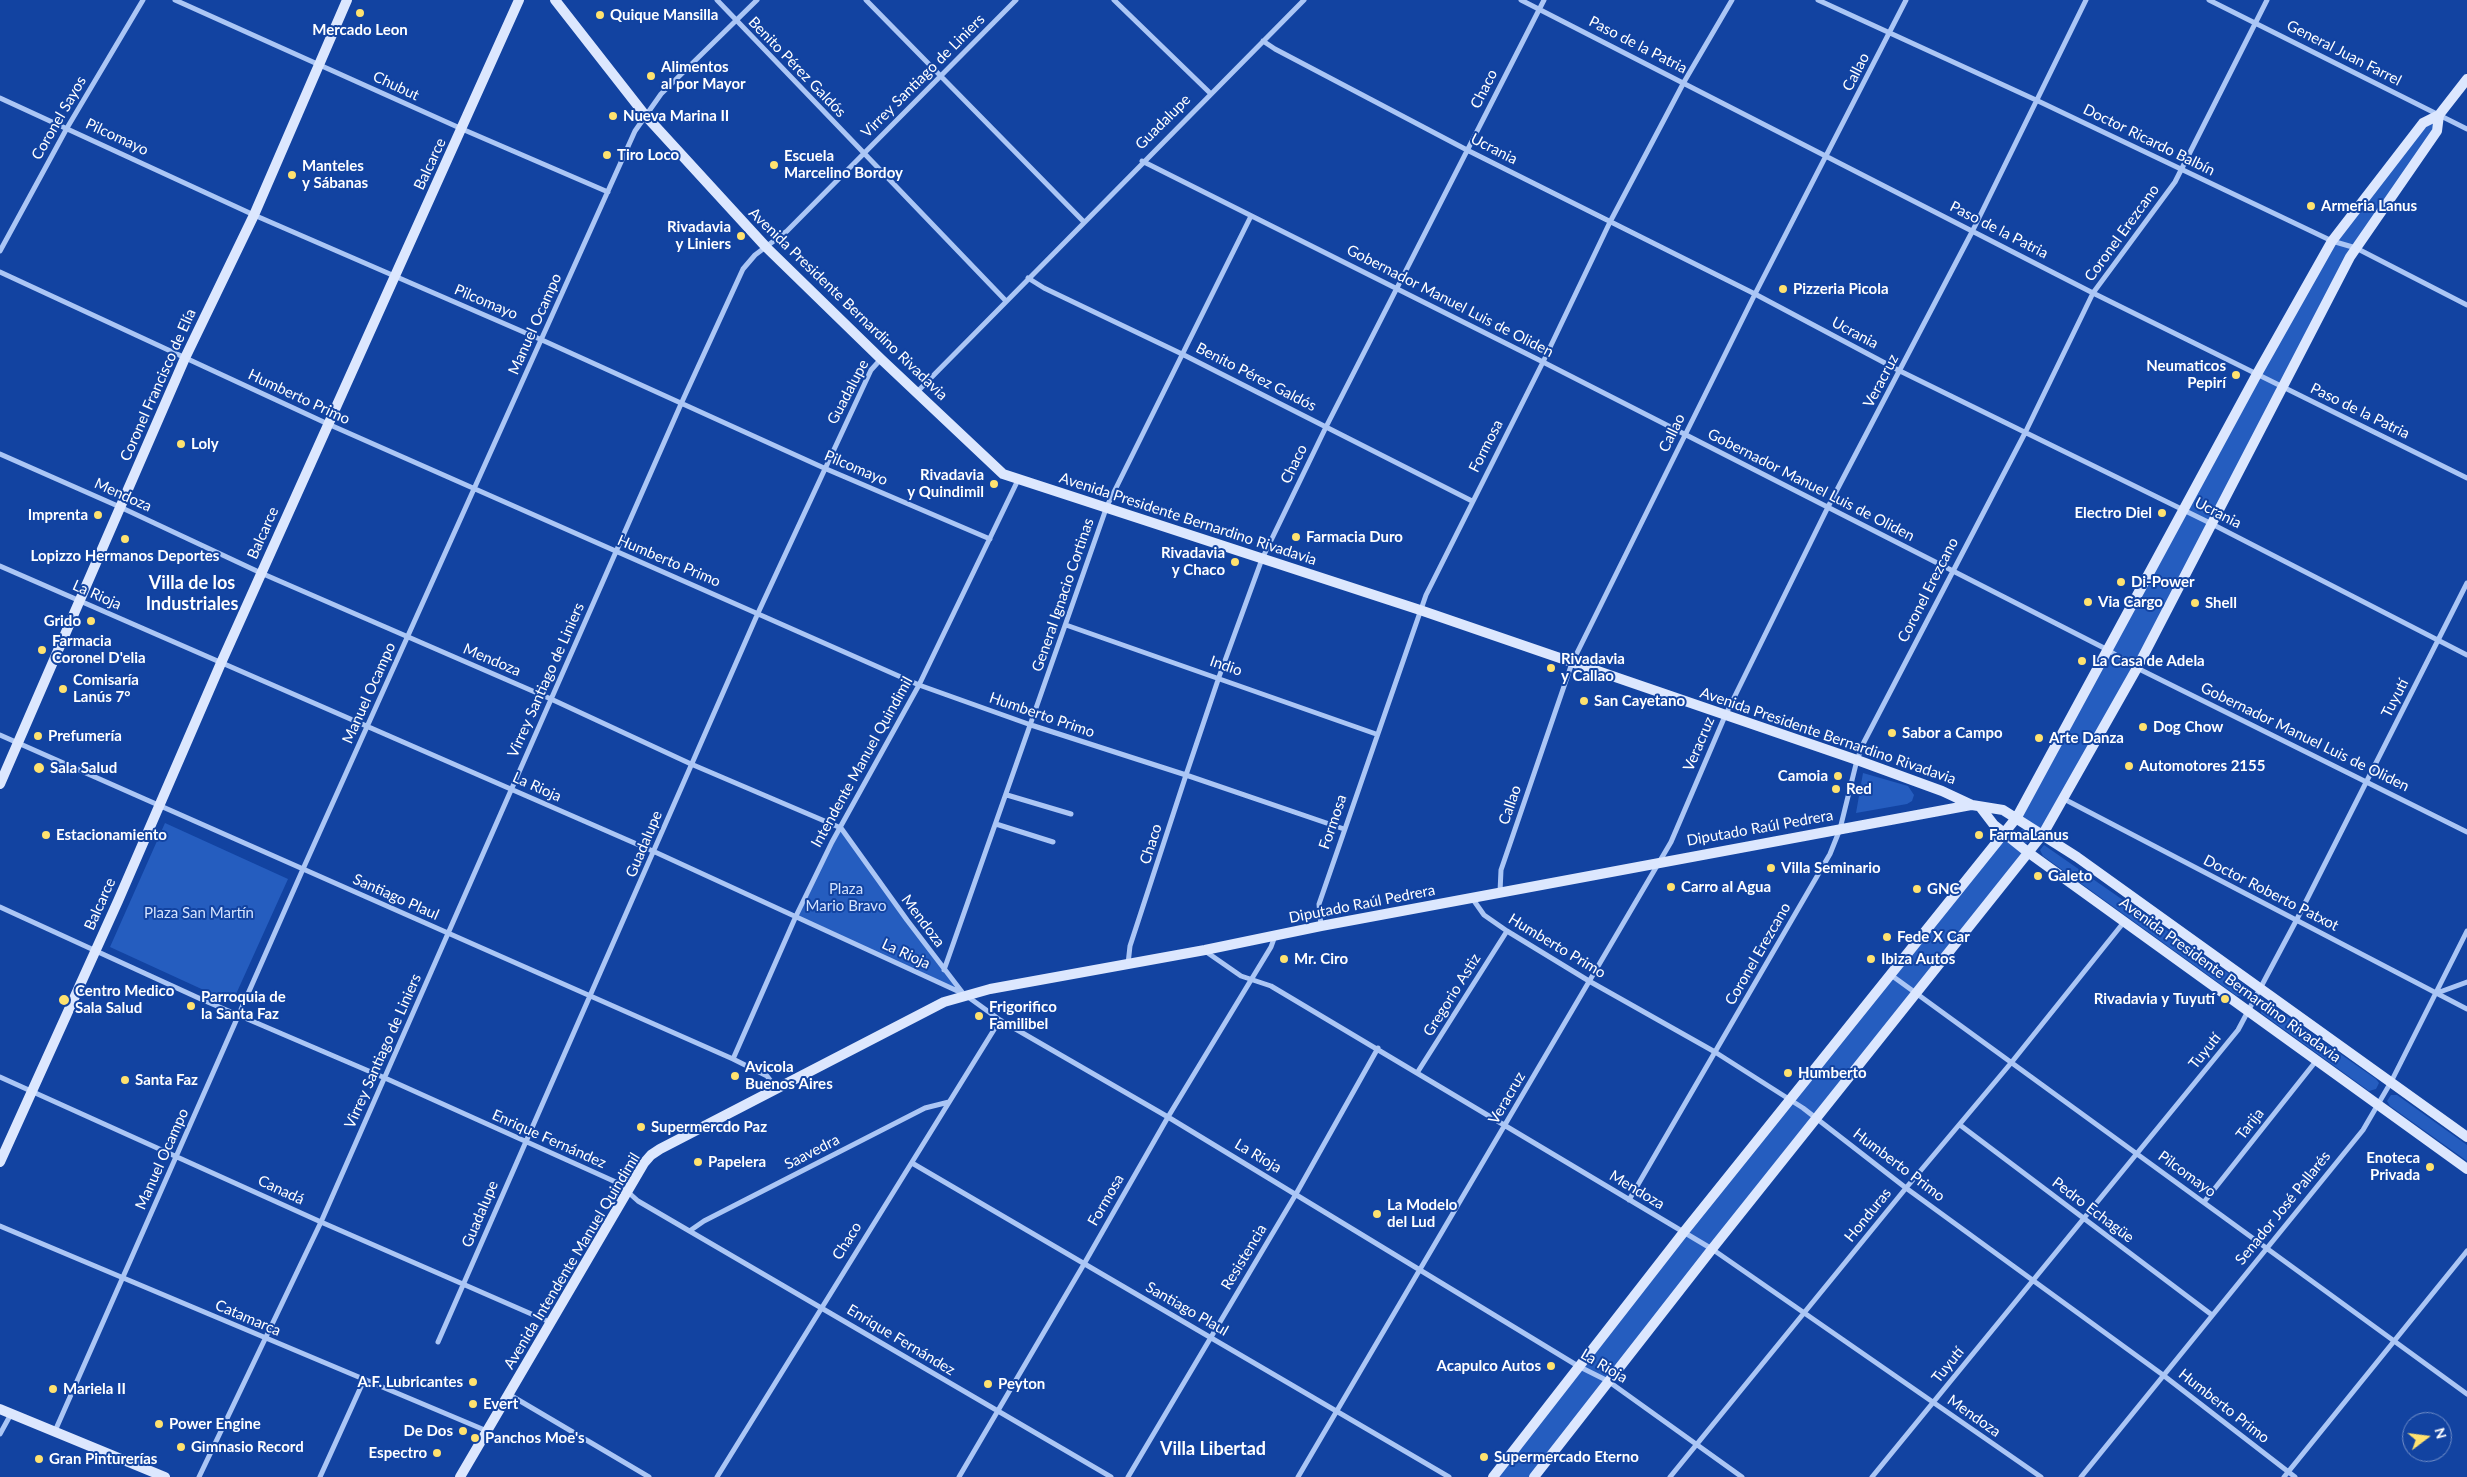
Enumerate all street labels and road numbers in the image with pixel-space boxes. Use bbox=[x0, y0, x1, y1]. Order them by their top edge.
street label: Virrey Santiago de Liniers bbox=[857, 10, 989, 142]
street label: Paso de la Patria bbox=[1586, 12, 1690, 78]
street label: Benito Pérez Galdós bbox=[744, 13, 850, 121]
street label: General Juan Farrel bbox=[2284, 16, 2404, 90]
street label: Callao bbox=[1839, 50, 1873, 94]
street label: Chaco bbox=[1467, 66, 1501, 112]
street label: Chubut bbox=[370, 68, 422, 104]
street label: Coronel Sayos bbox=[28, 73, 90, 163]
street label: Guadalupe bbox=[1132, 91, 1194, 153]
street label: Doctor Ricardo Balbín bbox=[2080, 100, 2218, 180]
street label: Pilcomayo bbox=[83, 115, 151, 159]
street label: Ucrania bbox=[1468, 130, 1520, 168]
street label: Balcarce bbox=[410, 135, 450, 193]
street label: Coronel Erezcano bbox=[2081, 181, 2163, 285]
street label: Paso de la Patria bbox=[1947, 197, 2051, 263]
street label: Avenida Presidente Bernardino Rivadavia bbox=[745, 204, 951, 404]
street label: Gobernador Manuel Luis de Oliden bbox=[1344, 241, 1556, 361]
street label: Manuel Ocampo bbox=[505, 271, 565, 377]
street label: Pilcomayo bbox=[452, 281, 520, 323]
street label: Coronel Francisco de Elía bbox=[116, 306, 200, 464]
street label: Ucrania bbox=[1829, 313, 1881, 353]
street label: Benito Pérez Galdós bbox=[1193, 339, 1319, 415]
street label: Veracruz bbox=[1860, 351, 1902, 411]
street label: Guadalupe bbox=[823, 357, 873, 427]
street label: Humberto Primo bbox=[245, 366, 353, 428]
street label: Paso de la Patria bbox=[2307, 379, 2413, 443]
street label: Callao bbox=[1655, 411, 1689, 455]
street label: Formosa bbox=[1465, 417, 1507, 475]
street label: Gobernador Manuel Luis de Oliden bbox=[1705, 425, 1917, 545]
street label: Chaco bbox=[1277, 441, 1311, 487]
street label: Pilcomayo bbox=[822, 447, 890, 489]
street label: Avenida Presidente Bernardino Rivadavia bbox=[1057, 469, 1319, 569]
street label: Mendoza bbox=[91, 474, 155, 516]
street label: Ucrania bbox=[2192, 494, 2244, 532]
street label: Balcarce bbox=[244, 504, 282, 562]
street label: General Ignacio Cortinas bbox=[1028, 516, 1098, 674]
street label: Humberto Primo bbox=[615, 531, 723, 591]
street label: Coronel Erezcano bbox=[1894, 535, 1962, 645]
street label: La Rioja bbox=[70, 576, 124, 614]
street label: Virrey Santiago de Liniers bbox=[504, 600, 588, 760]
street label: Manuel Ocampo bbox=[339, 640, 399, 746]
street label: Mendoza bbox=[460, 640, 524, 680]
street label: Indio bbox=[1207, 652, 1245, 680]
street label: Intendente Manuel Quindimil bbox=[807, 673, 917, 851]
street label: Tuyutí bbox=[2378, 676, 2412, 720]
street label: Gobernador Manuel Luis de Oliden bbox=[2198, 679, 2412, 795]
street label: Avenida Presidente Bernardino Rivadavia bbox=[1698, 684, 1958, 788]
street label: Humberto Primo bbox=[987, 689, 1097, 741]
street label: Veracruz bbox=[1679, 714, 1719, 774]
street label: La Rioja bbox=[510, 768, 564, 806]
street label: Callao bbox=[1495, 783, 1525, 827]
street label: Formosa bbox=[1315, 792, 1351, 852]
street label: Diputado Raúl Pedrera bbox=[1685, 806, 1835, 850]
street label: Guadalupe bbox=[622, 808, 666, 880]
street label: Chaco bbox=[1136, 822, 1166, 866]
street label: Doctor Roberto Patxot bbox=[2200, 851, 2342, 935]
street label: Santiago Plaul bbox=[350, 870, 442, 924]
street label: Balcarce bbox=[81, 875, 119, 933]
street label: Diputado Raúl Pedrera bbox=[1287, 881, 1437, 927]
street label: Mendoza bbox=[897, 891, 949, 951]
street label: Avenida Presidente Bernardino Rivadavia bbox=[2116, 894, 2344, 1066]
street label: Coronel Erezcano bbox=[1721, 900, 1795, 1008]
street label: Humberto Primo bbox=[1505, 910, 1609, 982]
street label: La Rioja bbox=[879, 935, 933, 973]
street label: Gregorio Astiz bbox=[1419, 950, 1485, 1040]
street label: Virrey Santiago de Liniers bbox=[341, 971, 425, 1131]
street label: Tuyutí bbox=[2185, 1029, 2225, 1073]
street label: Veracruz bbox=[1485, 1069, 1529, 1127]
street label: Tarija bbox=[2232, 1105, 2268, 1143]
street label: Manuel Ocampo bbox=[132, 1106, 192, 1212]
street label: Enrique Fernández bbox=[489, 1106, 609, 1172]
street label: Humberto Primo bbox=[1850, 1125, 1948, 1205]
street label: Saavedra bbox=[781, 1130, 843, 1174]
street label: La Rioja bbox=[1231, 1135, 1285, 1177]
street label: Pilcomayo bbox=[2154, 1147, 2220, 1201]
street label: Senador José Pallarés bbox=[2232, 1147, 2334, 1269]
street label: Avenida Intendente Manuel Quindimil bbox=[500, 1150, 644, 1372]
street label: Mendoza bbox=[1606, 1167, 1668, 1213]
street label: Canadá bbox=[255, 1171, 307, 1209]
street label: Formosa bbox=[1084, 1171, 1128, 1229]
street label: Pedro Echagüe bbox=[2049, 1173, 2137, 1247]
street label: Guadalupe bbox=[458, 1178, 502, 1250]
street label: Honduras bbox=[1841, 1184, 1895, 1246]
street label: Chaco bbox=[828, 1219, 866, 1263]
street label: Resistencia bbox=[1217, 1221, 1271, 1293]
street label: Santiago Plaul bbox=[1143, 1278, 1231, 1340]
street label: Catamarca bbox=[212, 1296, 284, 1340]
street label: Enrique Fernández bbox=[844, 1301, 958, 1379]
street label: Tuyutí bbox=[1928, 1343, 1968, 1387]
street label: La Rioja bbox=[1577, 1345, 1631, 1387]
street label: Humberto Primo bbox=[2175, 1365, 2273, 1447]
street label: Mendoza bbox=[1944, 1391, 2004, 1441]

